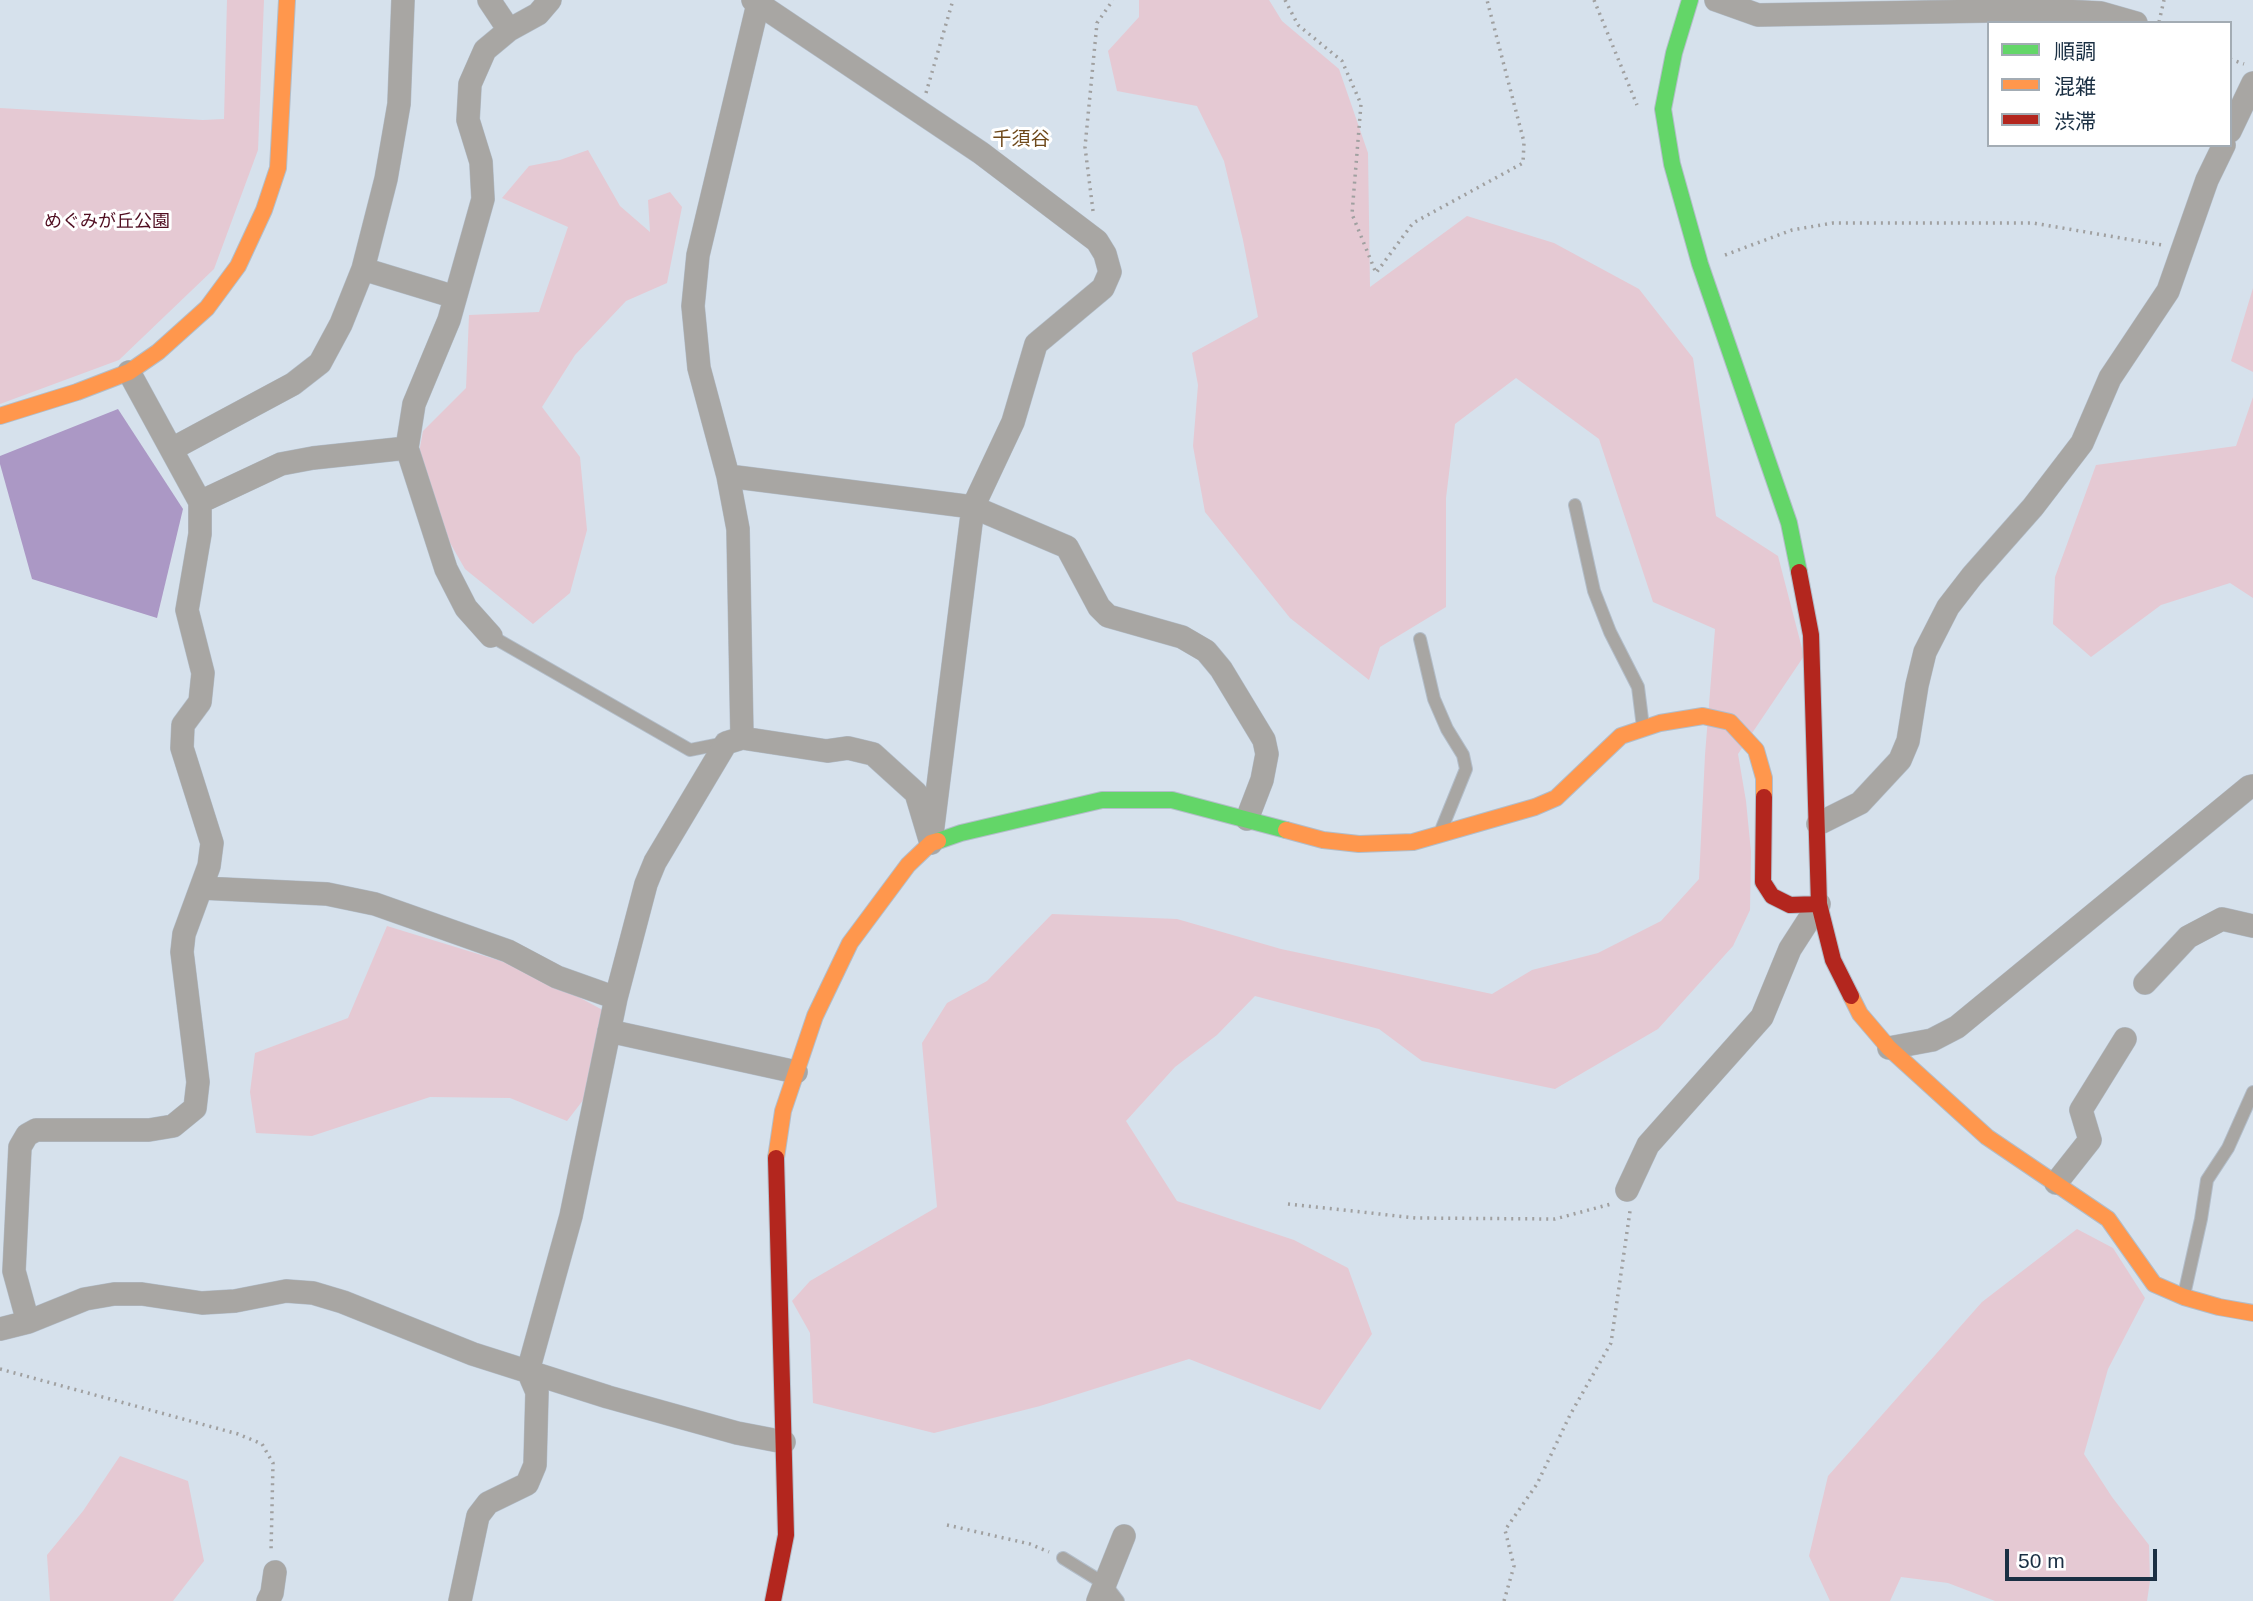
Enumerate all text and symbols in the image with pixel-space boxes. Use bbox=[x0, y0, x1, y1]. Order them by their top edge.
legend bbox=[1987, 21, 2232, 147]
text: 順調 bbox=[2054, 40, 2096, 63]
text: 混雑 bbox=[2054, 75, 2096, 98]
text: 渋滞 bbox=[2054, 110, 2096, 133]
district label: 千須谷 bbox=[993, 129, 1049, 151]
park label: めぐみが丘公園 bbox=[44, 211, 170, 233]
scale bar bbox=[2008, 1534, 2160, 1578]
text: 50 m bbox=[2018, 1549, 2065, 1572]

